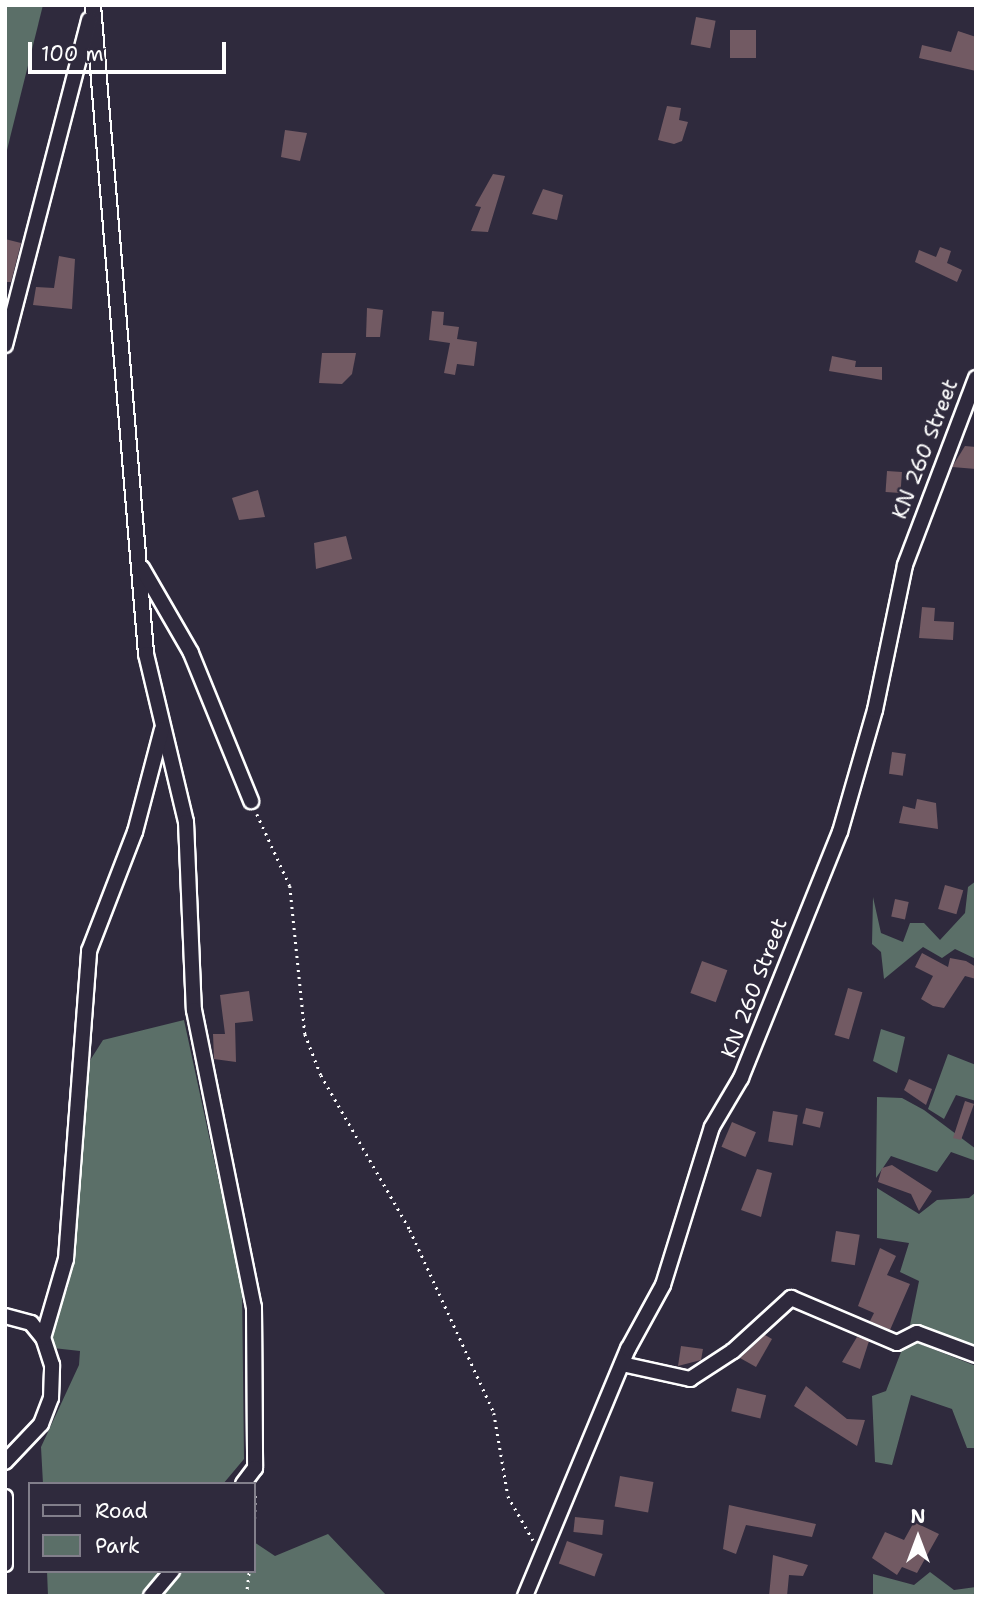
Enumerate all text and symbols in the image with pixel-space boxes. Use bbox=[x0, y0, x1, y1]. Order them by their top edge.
scale bar bbox=[32, 28, 229, 72]
text: 100 m bbox=[41, 40, 104, 68]
street label: KN 260 Street bbox=[887, 375, 963, 523]
street label: KN 260 Street bbox=[716, 914, 792, 1062]
legend bbox=[28, 1482, 256, 1573]
text: Road bbox=[95, 1497, 148, 1525]
north arrow bbox=[883, 1503, 953, 1573]
text: N bbox=[910, 1504, 926, 1529]
text: Park bbox=[95, 1532, 140, 1560]

